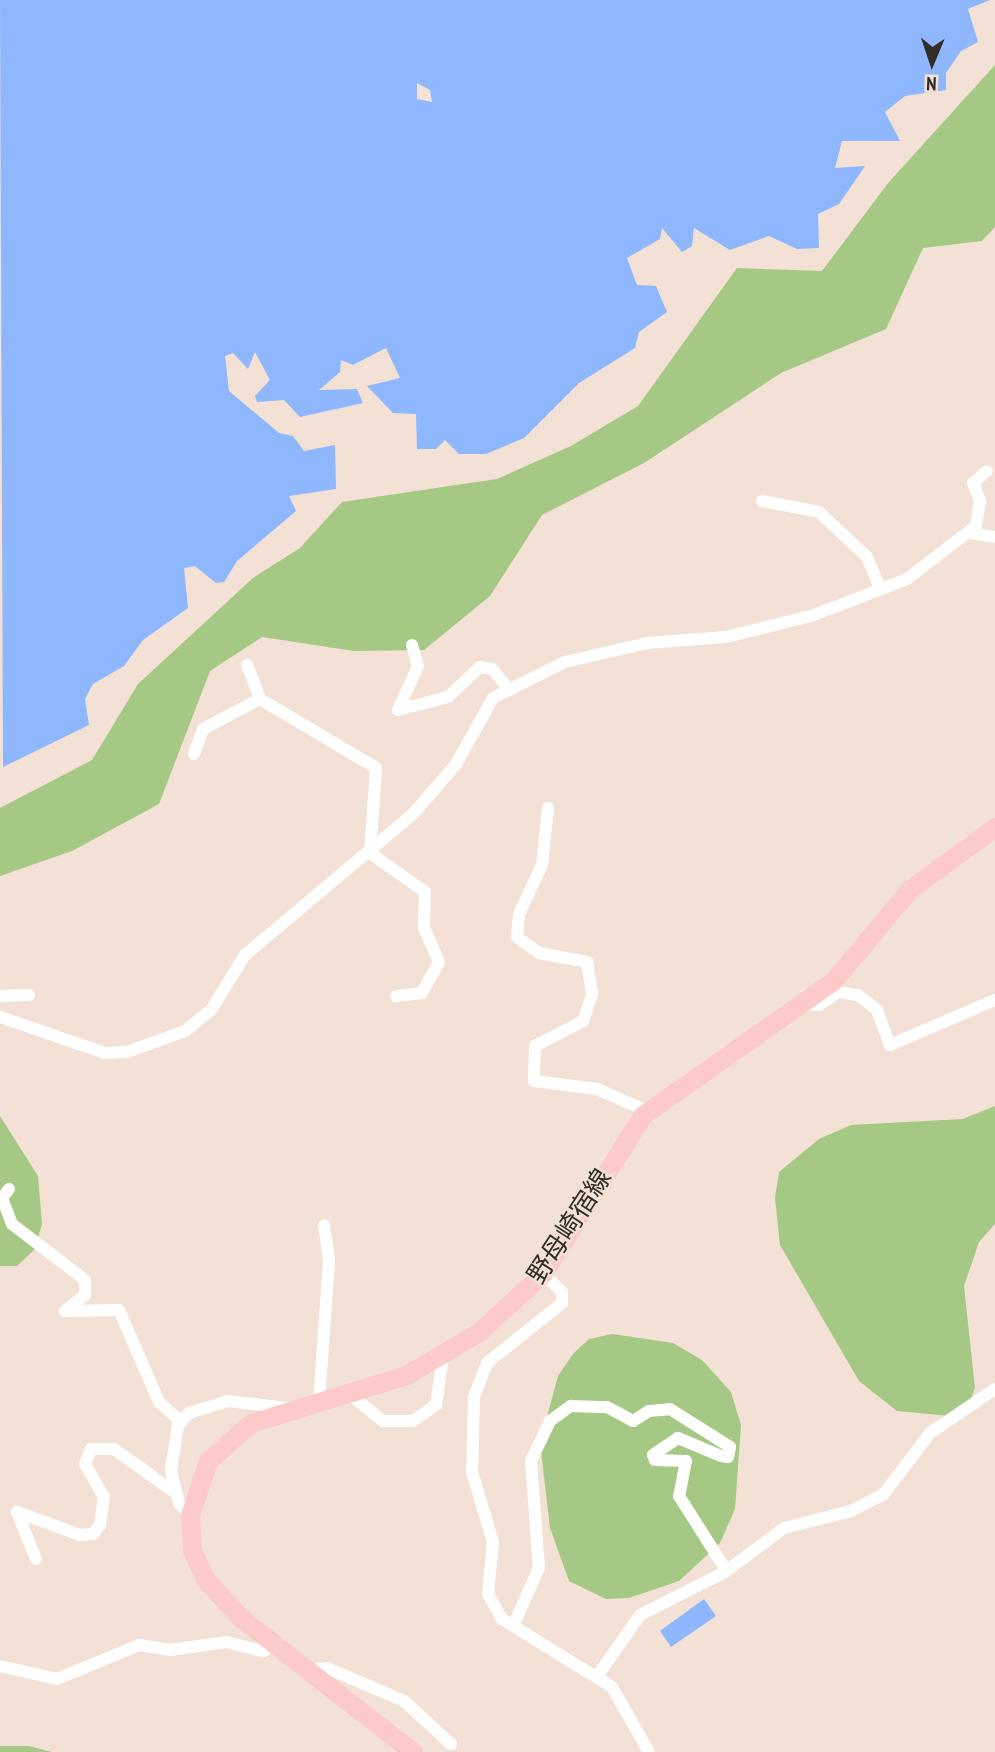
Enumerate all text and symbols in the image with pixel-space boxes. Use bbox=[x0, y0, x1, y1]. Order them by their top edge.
north arrow bbox=[897, 28, 967, 98]
text: N bbox=[926, 72, 937, 96]
street label: 野母崎宿線 bbox=[521, 1163, 617, 1289]

